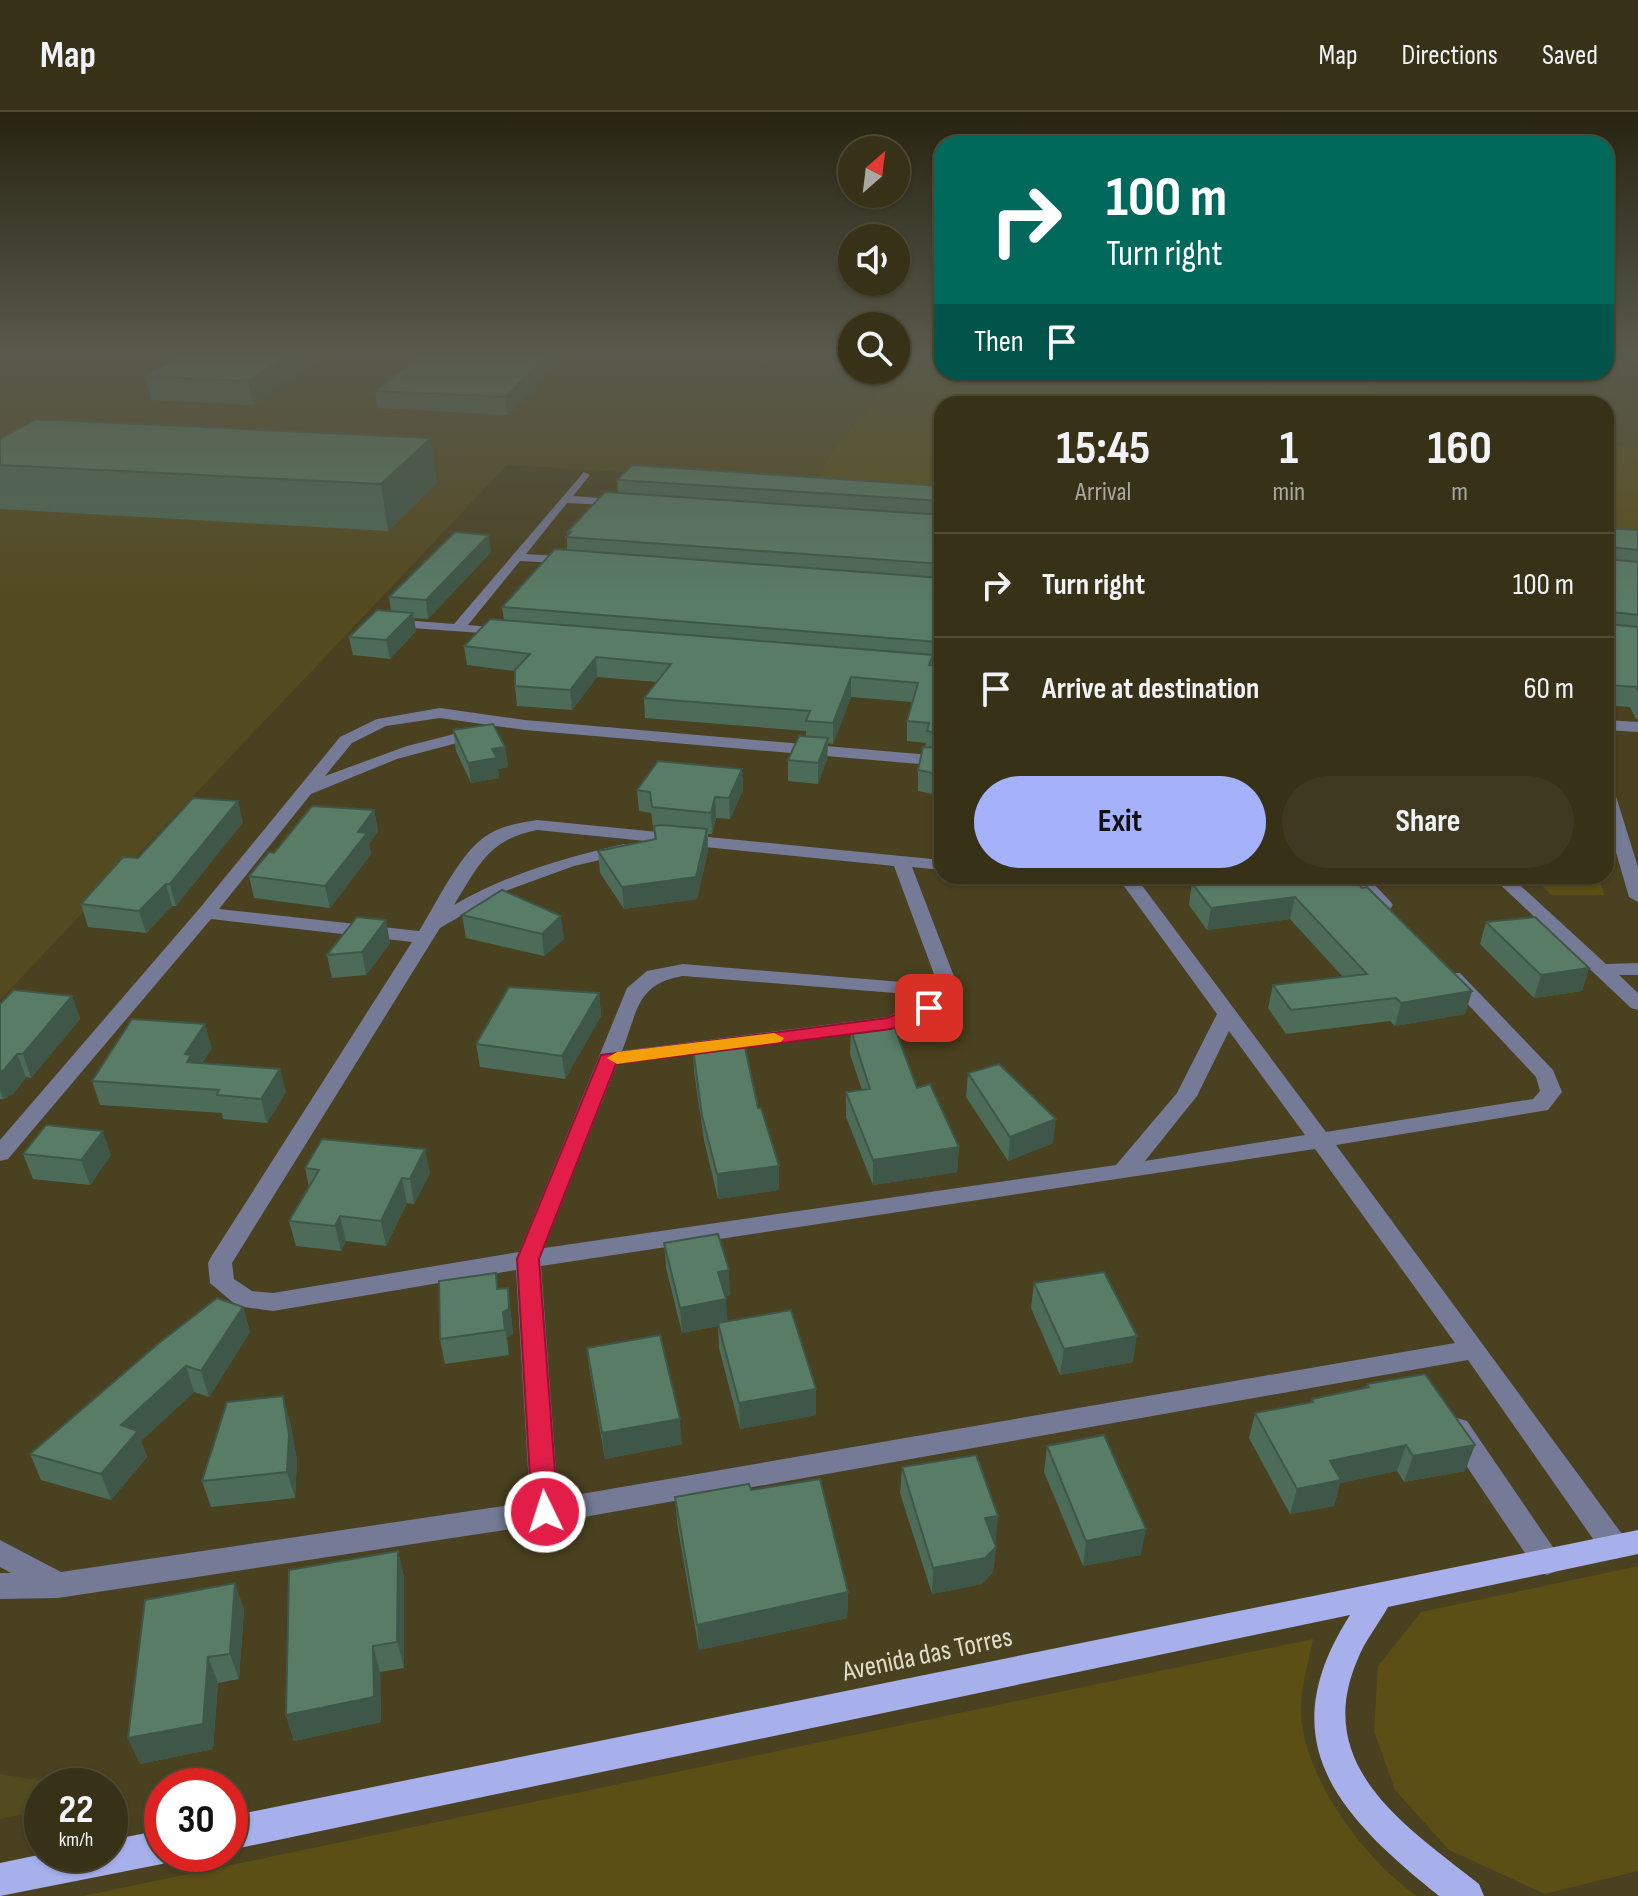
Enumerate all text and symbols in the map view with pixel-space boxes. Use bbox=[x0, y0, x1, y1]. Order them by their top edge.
text: Map bbox=[40, 33, 96, 78]
text: Map bbox=[1319, 39, 1358, 72]
text: Directions bbox=[1402, 39, 1498, 72]
text: Saved bbox=[1542, 39, 1598, 72]
north arrow bbox=[838, 136, 910, 208]
map controls bbox=[838, 136, 910, 384]
text: 100 m bbox=[1106, 165, 1227, 232]
icon: right bbox=[974, 168, 1078, 272]
button: sound bbox=[838, 224, 910, 296]
text: Turn right bbox=[1106, 233, 1223, 276]
button: search bbox=[838, 312, 910, 384]
icon: arrive bbox=[1040, 320, 1084, 364]
text: Then bbox=[974, 324, 1024, 360]
text: 15:45 bbox=[1056, 420, 1150, 477]
text: 1 bbox=[1280, 420, 1298, 477]
text: 160 bbox=[1427, 420, 1492, 477]
text: Arrival bbox=[1075, 477, 1131, 508]
text: min bbox=[1273, 477, 1305, 508]
text: m bbox=[1451, 477, 1468, 508]
icon: right bbox=[974, 563, 1018, 607]
text: Turn right bbox=[1042, 567, 1145, 603]
text: 100 m bbox=[1513, 567, 1574, 603]
icon: arrive bbox=[974, 667, 1018, 711]
text: Arrive at destination bbox=[1042, 671, 1259, 707]
text: 60 m bbox=[1523, 671, 1574, 707]
button: Exit bbox=[974, 776, 1266, 868]
button: Share bbox=[1282, 776, 1574, 868]
pin bbox=[895, 974, 963, 1042]
icon: arrive bbox=[907, 986, 951, 1030]
position arrow bbox=[503, 1470, 587, 1554]
street label: Avenida das Torres bbox=[838, 1620, 1015, 1689]
speed limit sign: 30 bbox=[144, 1768, 248, 1872]
text: 22 bbox=[58, 1786, 94, 1834]
text: km/h bbox=[59, 1828, 93, 1852]

